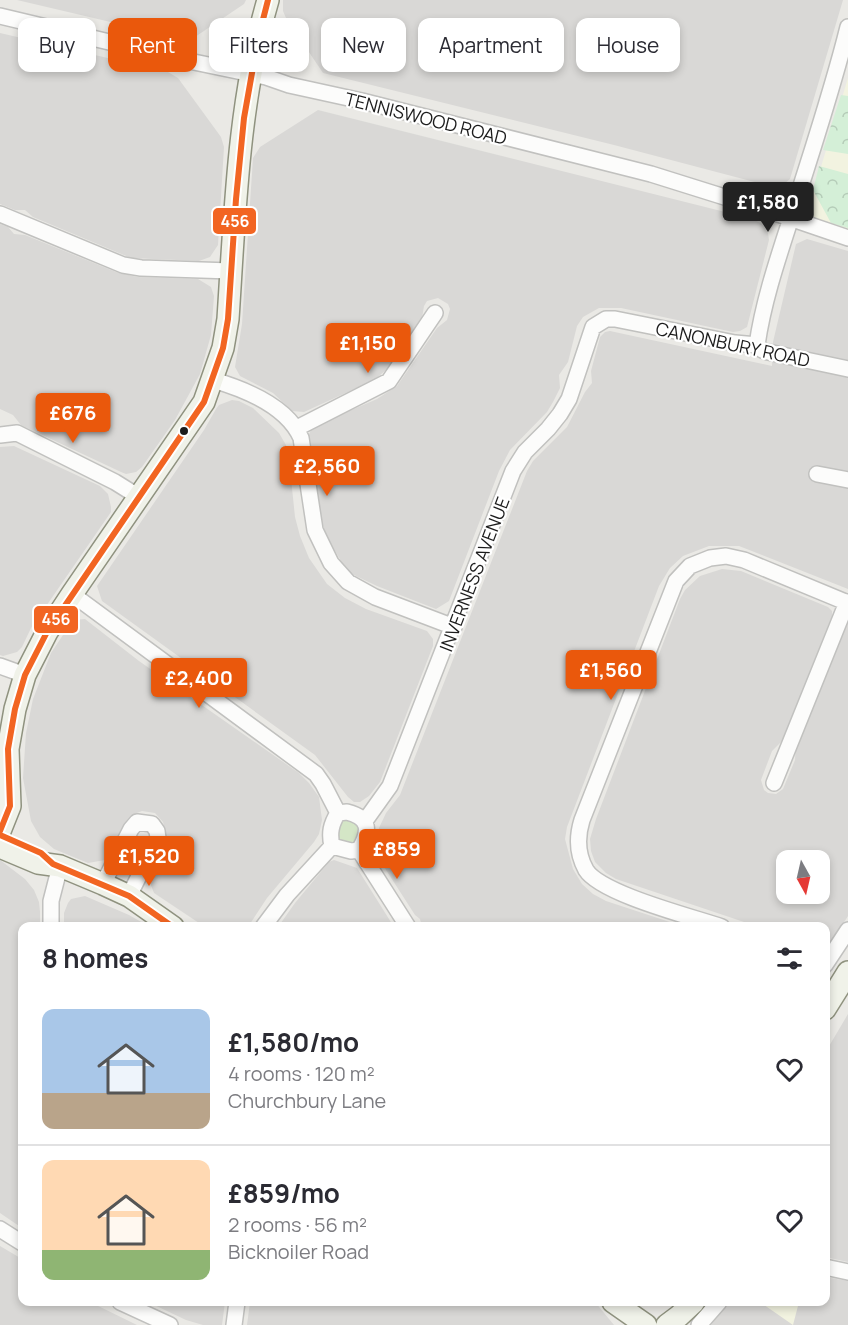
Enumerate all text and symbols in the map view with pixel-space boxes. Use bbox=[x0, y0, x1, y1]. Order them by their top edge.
chip: Buy bbox=[18, 18, 96, 72]
chip: Rent bbox=[108, 18, 197, 72]
chip: Filters bbox=[209, 18, 309, 72]
chip: New bbox=[321, 18, 406, 72]
chip: Apartment bbox=[418, 18, 564, 72]
chip: House bbox=[576, 18, 680, 72]
street label: TENNISWOOD ROAD bbox=[342, 86, 510, 150]
pin: £1,580 bbox=[719, 182, 817, 233]
text: £1,580 bbox=[737, 188, 799, 215]
line badge: 456 bbox=[212, 207, 257, 235]
text: 456 bbox=[220, 210, 250, 232]
street label: CANONBURY ROAD bbox=[654, 316, 812, 372]
pin: £1,150 bbox=[319, 323, 417, 374]
text: £1,150 bbox=[340, 329, 396, 356]
pin: £676 bbox=[37, 393, 109, 444]
text: £676 bbox=[50, 399, 96, 426]
unlabelled marker bbox=[178, 425, 190, 437]
pin: £2,560 bbox=[278, 446, 376, 497]
text: £2,560 bbox=[294, 452, 360, 479]
street label: INVERNESS AVENUE bbox=[433, 493, 515, 655]
line badge: 456 bbox=[33, 605, 79, 634]
text: 456 bbox=[41, 608, 71, 630]
pin: £1,560 bbox=[562, 650, 660, 701]
text: £1,560 bbox=[580, 656, 642, 683]
pin: £2,400 bbox=[150, 658, 248, 709]
text: £2,400 bbox=[165, 664, 233, 691]
pin: £859 bbox=[361, 829, 433, 880]
text: £859 bbox=[373, 835, 421, 862]
pin: £1,520 bbox=[100, 836, 198, 887]
text: £1,520 bbox=[118, 842, 180, 869]
north arrow bbox=[776, 850, 830, 904]
map controls bbox=[776, 850, 830, 904]
text: 8 homes bbox=[42, 940, 148, 976]
icon: filters bbox=[773, 942, 806, 975]
text: £1,580/mo bbox=[228, 1024, 359, 1060]
icon: home bbox=[90, 1033, 162, 1105]
icon: heart bbox=[773, 1053, 806, 1086]
text: 4 rooms · 120 m² bbox=[228, 1060, 375, 1087]
text: Churchbury Lane bbox=[228, 1087, 386, 1114]
text: £859/mo bbox=[228, 1175, 340, 1211]
icon: home bbox=[90, 1184, 162, 1256]
icon: heart bbox=[773, 1204, 806, 1237]
text: 2 rooms · 56 m² bbox=[228, 1211, 367, 1238]
text: Bicknoiler Road bbox=[228, 1238, 369, 1265]

